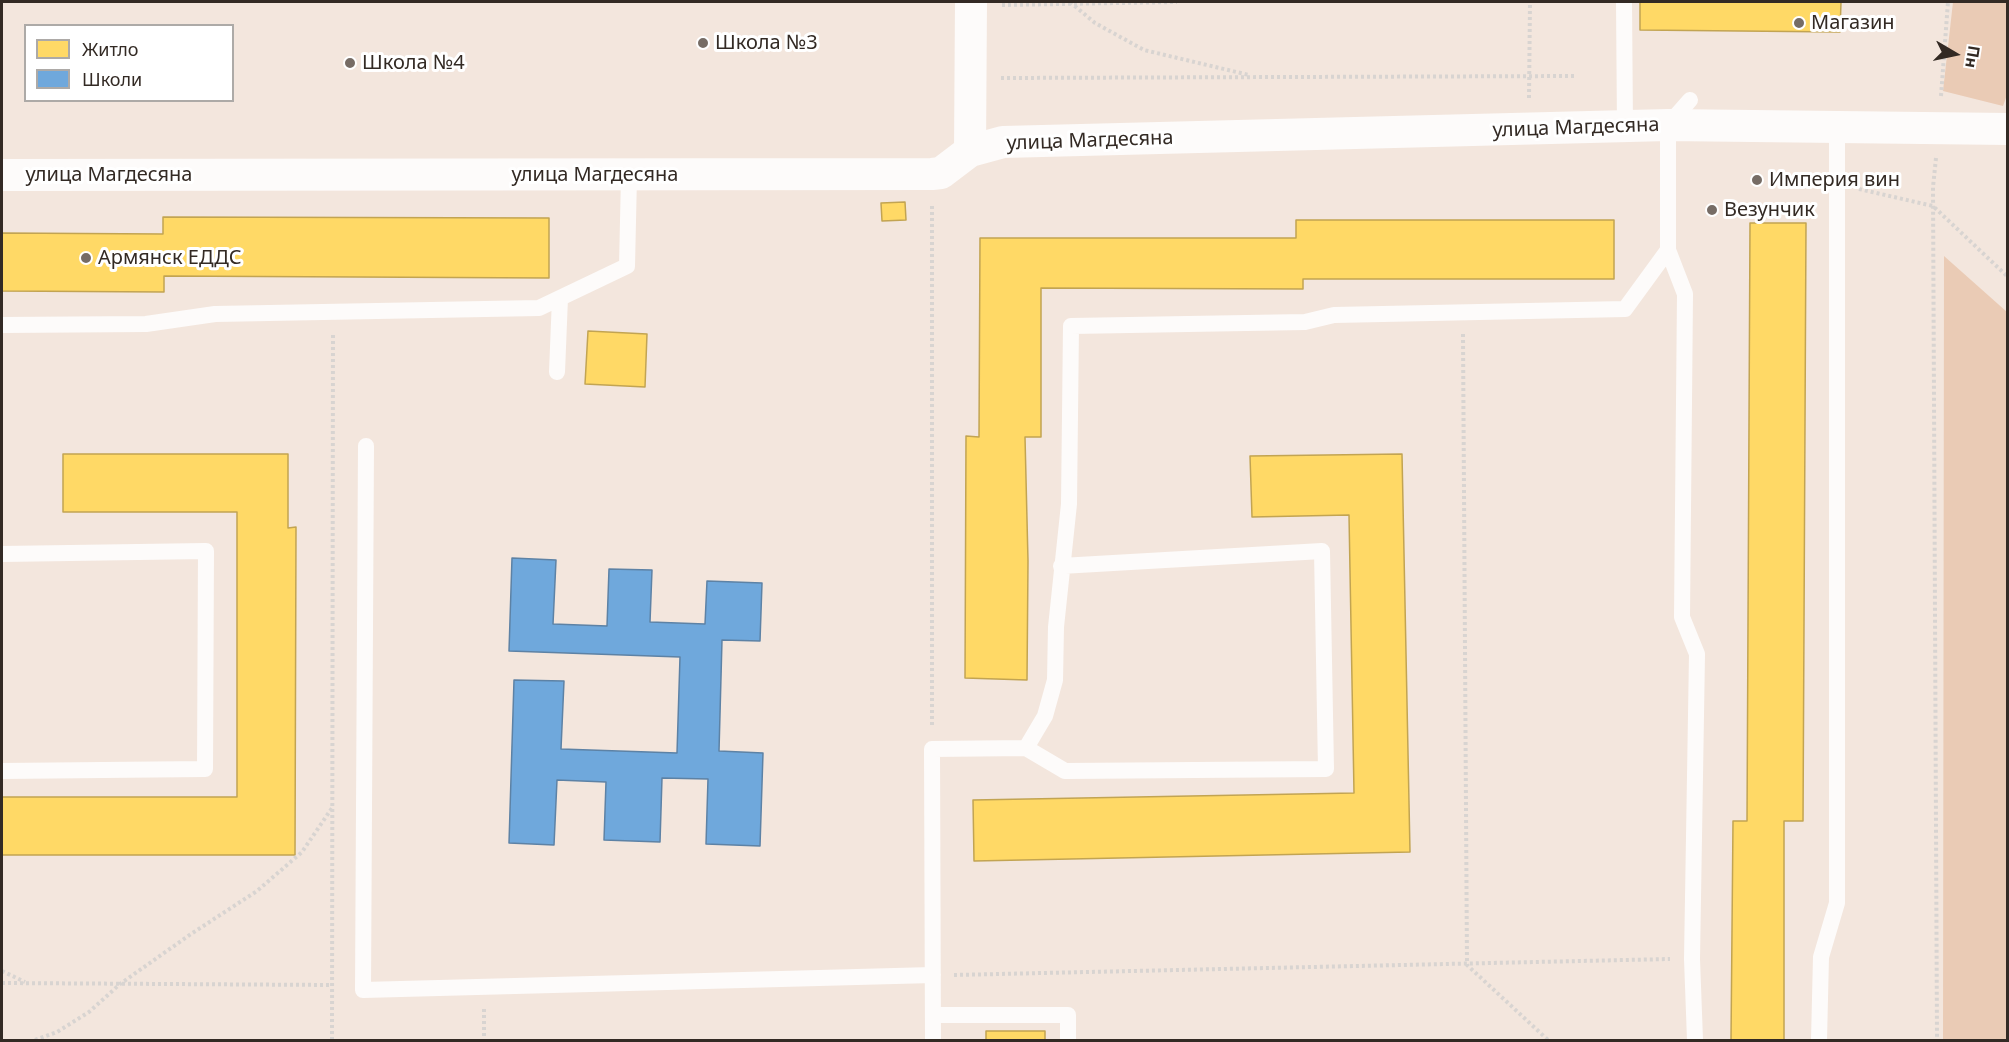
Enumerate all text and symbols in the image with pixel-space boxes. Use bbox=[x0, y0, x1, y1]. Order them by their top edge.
place label: Магазин bbox=[1811, 11, 1895, 35]
marker: Магазин bbox=[1792, 16, 1806, 30]
legend bbox=[24, 24, 234, 102]
north arrow bbox=[1925, 24, 1985, 84]
place label: Школа №3 bbox=[715, 31, 818, 55]
marker: Школа №3 bbox=[696, 36, 710, 50]
text: Житло bbox=[82, 37, 139, 61]
text: Пн bbox=[1960, 44, 1985, 70]
place label: Школа №4 bbox=[362, 51, 465, 75]
marker: Школа №4 bbox=[343, 56, 357, 70]
text: Школи bbox=[82, 67, 142, 91]
street label: улица Магдесяна bbox=[1492, 113, 1660, 143]
street label: улица Магдесяна bbox=[1006, 126, 1174, 156]
street label: улица Магдесяна bbox=[26, 163, 192, 187]
street label: улица Магдесяна bbox=[512, 163, 678, 187]
place label: Империя вин bbox=[1769, 168, 1900, 192]
marker: Империя вин bbox=[1750, 173, 1764, 187]
place label: Везунчик bbox=[1724, 198, 1815, 222]
marker: Везунчик bbox=[1705, 203, 1719, 217]
place label: Армянск ЕДДС bbox=[98, 246, 242, 270]
marker: Армянск ЕДДС bbox=[79, 251, 93, 265]

